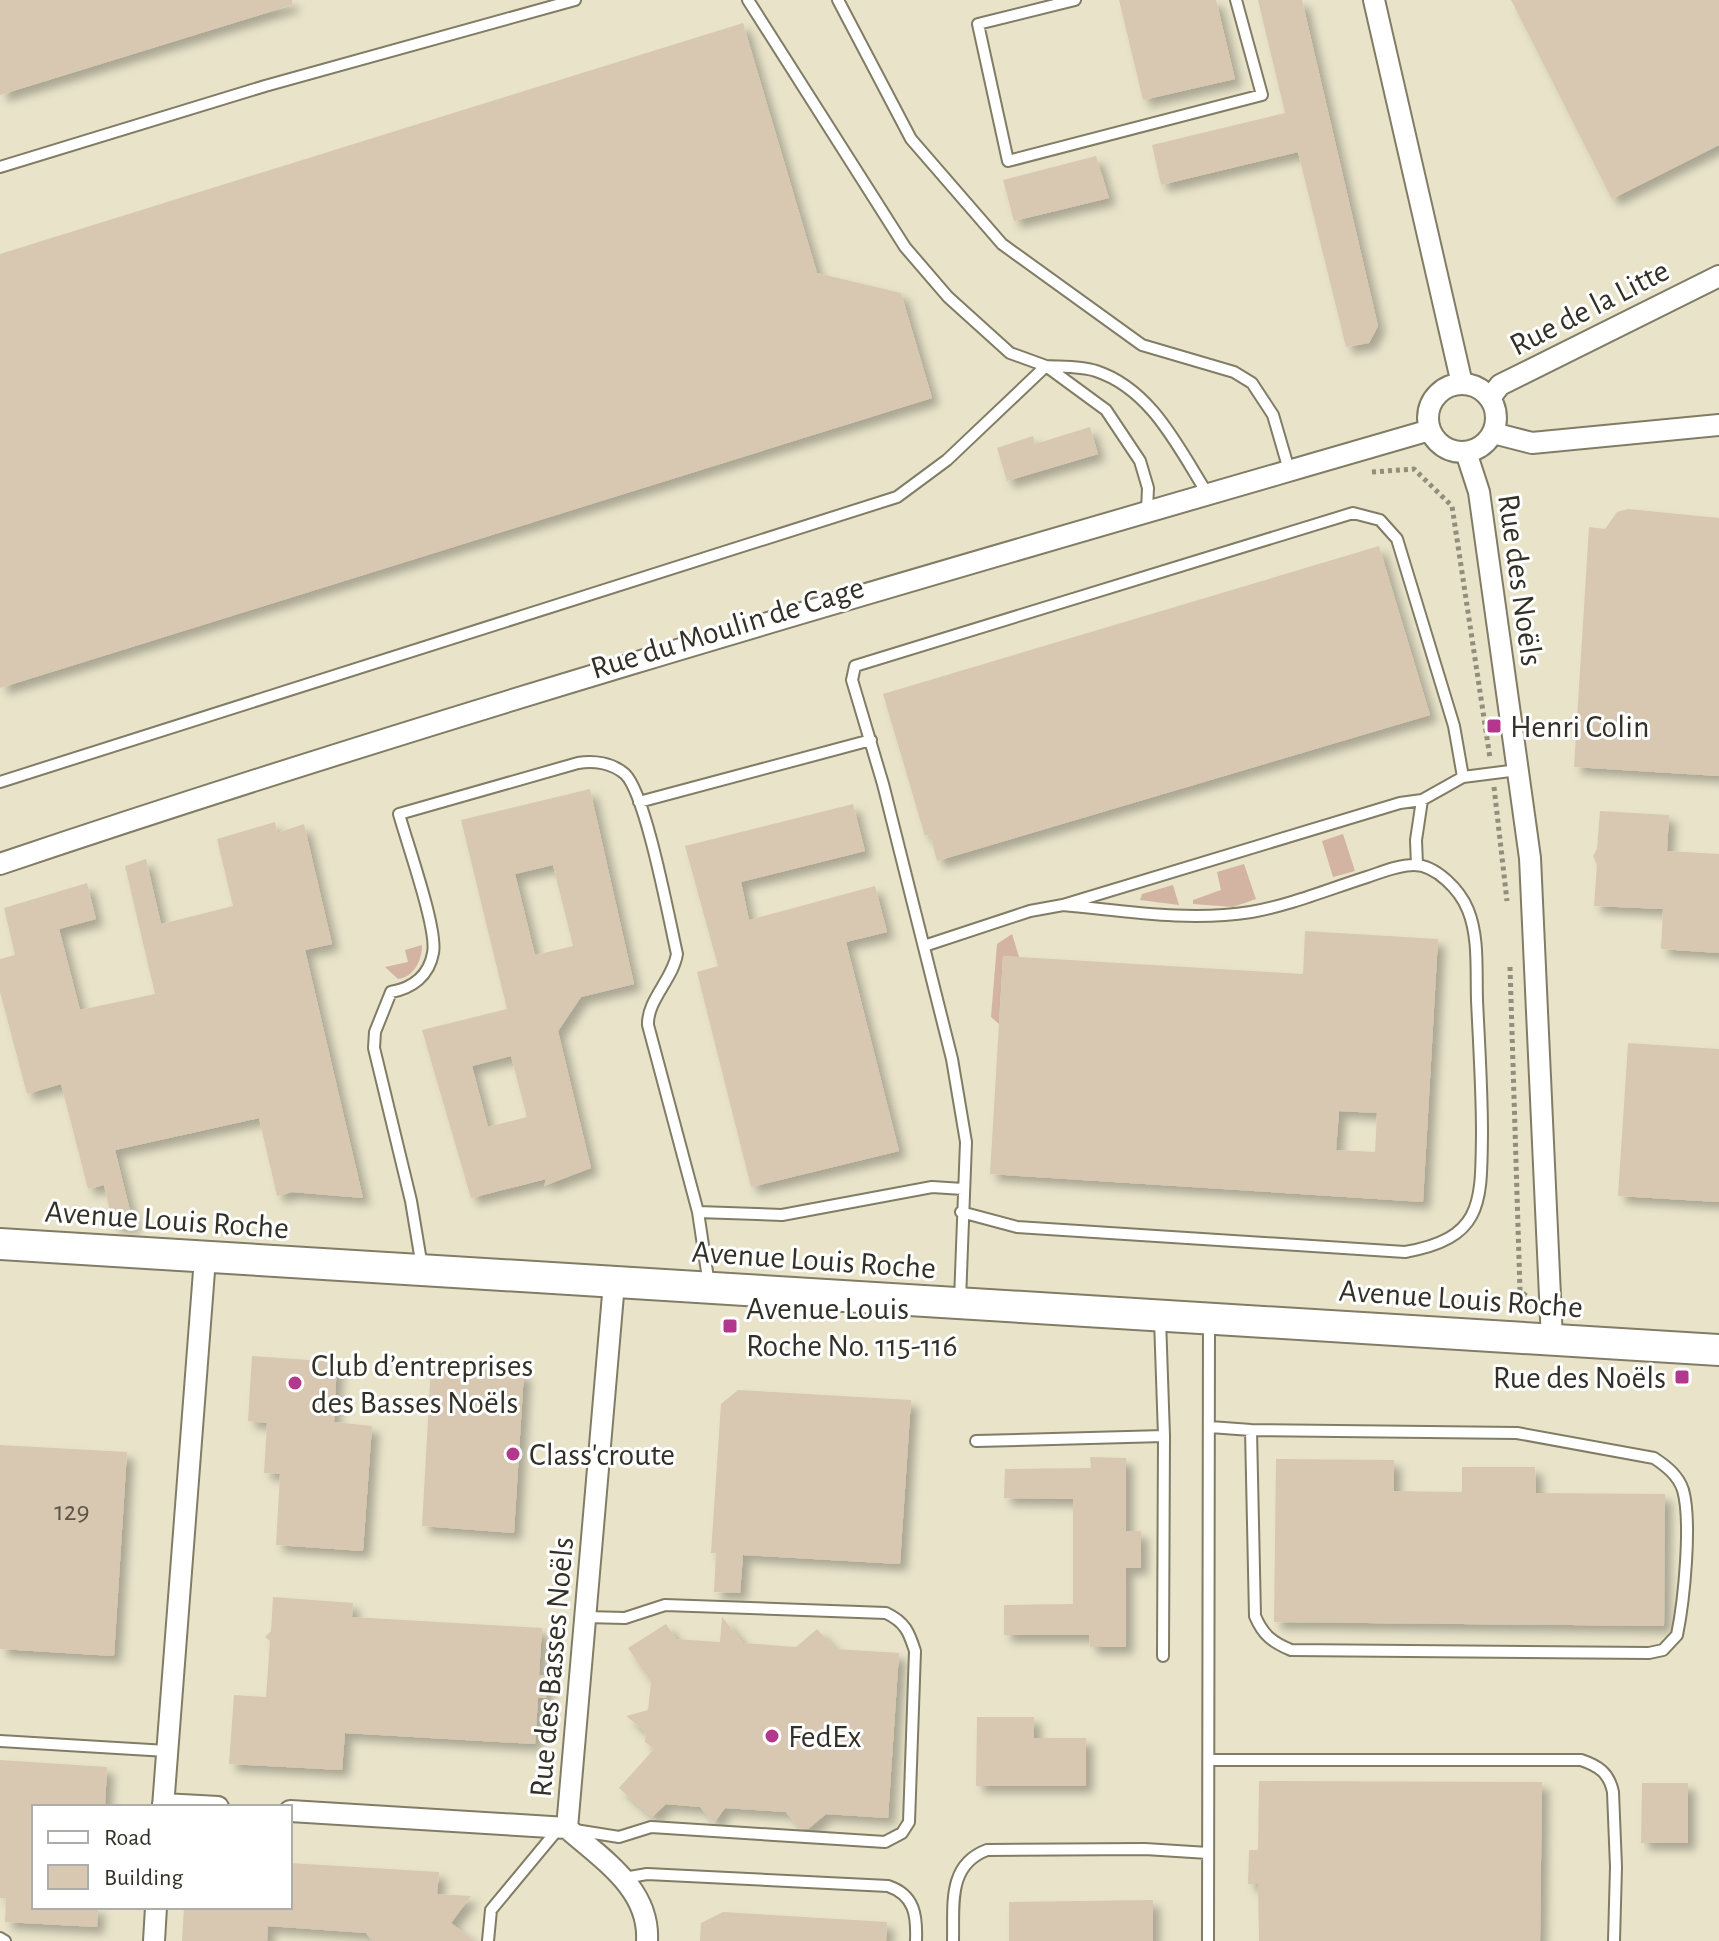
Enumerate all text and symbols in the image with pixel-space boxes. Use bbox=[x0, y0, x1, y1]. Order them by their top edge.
street label: Rue de la Litte bbox=[1505, 254, 1674, 362]
street label: Rue des Noëls bbox=[1492, 492, 1548, 668]
street label: Rue du Moulin de Cage bbox=[587, 571, 868, 685]
place label: Henri Colin bbox=[1510, 711, 1649, 743]
marker: Henri Colin bbox=[1485, 717, 1503, 735]
street label: Avenue Louis Roche bbox=[44, 1196, 290, 1244]
street label: Avenue Louis Roche bbox=[691, 1236, 937, 1284]
street label: Avenue Louis Roche bbox=[1338, 1275, 1584, 1323]
place label: Avenue Louis Roche No. 115-116 bbox=[746, 1293, 958, 1362]
marker: Avenue Louis Roche No. 115-116 bbox=[721, 1317, 739, 1335]
place label: Club d’entreprises des Basses Noëls bbox=[311, 1350, 533, 1419]
place label: Rue des Noëls bbox=[1493, 1362, 1666, 1394]
marker: Rue des Noëls bbox=[1673, 1368, 1691, 1386]
marker: Club d’entreprises des Basses Noëls bbox=[286, 1374, 304, 1392]
place label: Class'croute bbox=[529, 1439, 675, 1471]
marker: Class'croute bbox=[504, 1445, 522, 1463]
house number: 129 bbox=[54, 1498, 90, 1526]
street label: Rue des Basses Noëls bbox=[525, 1536, 579, 1798]
place label: FedEx bbox=[788, 1721, 861, 1753]
marker: FedEx bbox=[763, 1727, 781, 1745]
legend bbox=[32, 1805, 292, 1909]
text: Road bbox=[104, 1826, 152, 1850]
text: Building bbox=[104, 1866, 183, 1890]

